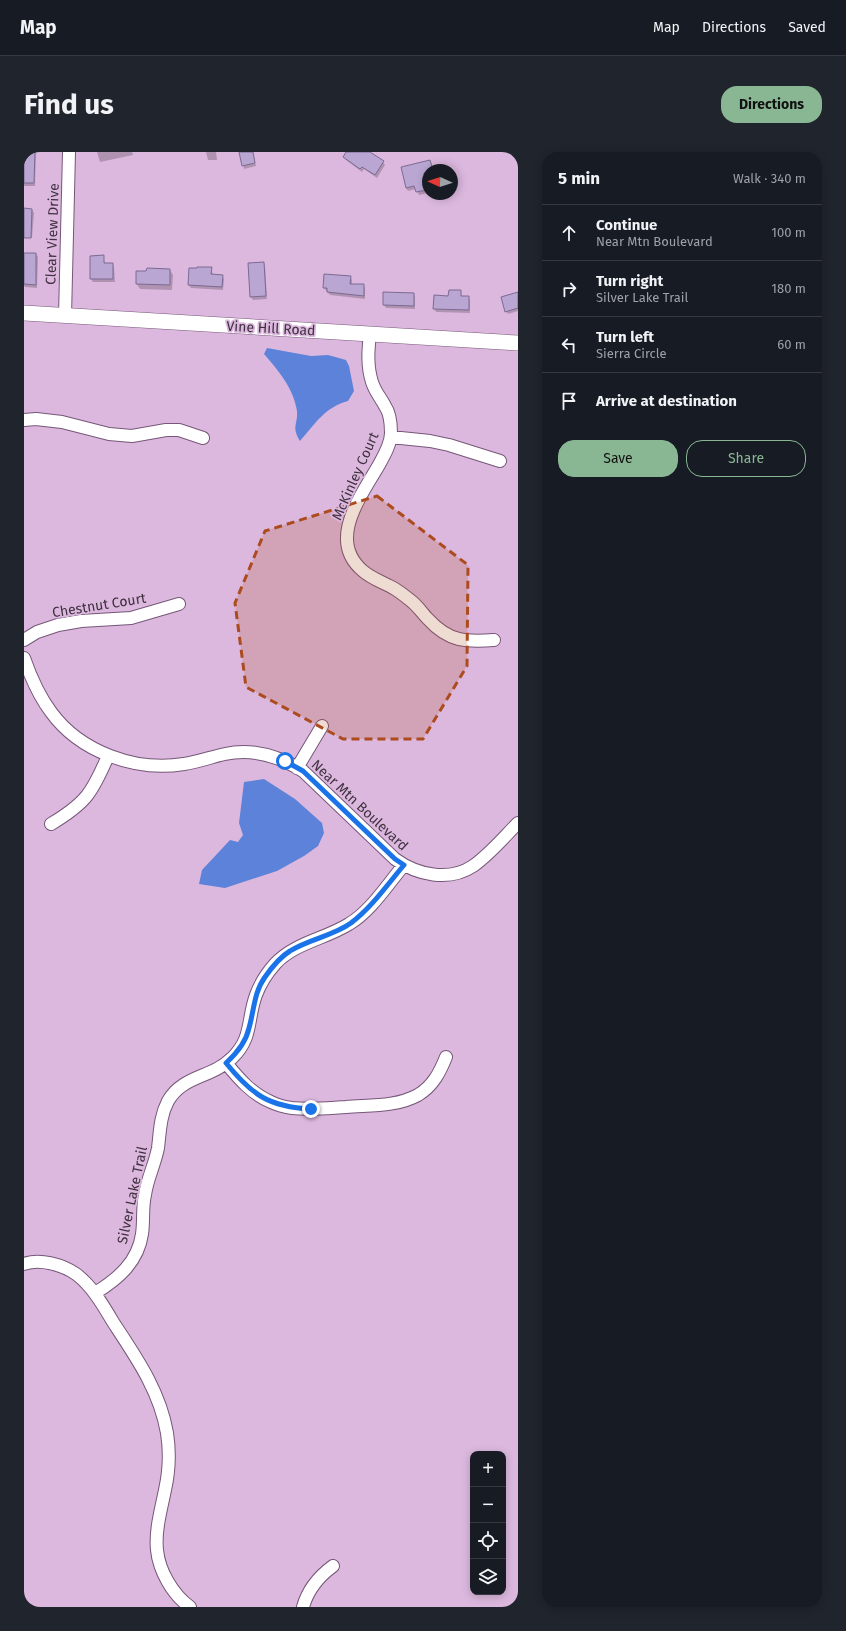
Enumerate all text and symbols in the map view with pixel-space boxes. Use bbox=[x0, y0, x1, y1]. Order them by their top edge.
text: Map bbox=[20, 16, 57, 39]
text: Map bbox=[653, 19, 680, 36]
text: Directions bbox=[702, 19, 766, 36]
text: Saved bbox=[788, 19, 826, 36]
button: Directions bbox=[721, 86, 822, 123]
text: Find us bbox=[24, 88, 114, 121]
north arrow bbox=[422, 164, 458, 200]
text: 5 min bbox=[558, 168, 600, 189]
text: Walk · 340 m bbox=[733, 171, 806, 186]
street label: Clear View Drive bbox=[42, 183, 63, 285]
text: Continue bbox=[596, 216, 657, 234]
icon: ahead bbox=[558, 222, 580, 244]
text: 100 m bbox=[771, 225, 806, 240]
text: Near Mtn Boulevard bbox=[596, 234, 713, 249]
text: Turn right bbox=[596, 272, 663, 290]
icon: right bbox=[558, 278, 580, 300]
text: 180 m bbox=[771, 281, 806, 296]
text: Silver Lake Trail bbox=[596, 290, 688, 305]
street label: Vine Hill Road bbox=[226, 318, 316, 339]
text: Turn left bbox=[596, 328, 654, 346]
icon: left bbox=[558, 334, 580, 356]
text: 60 m bbox=[777, 337, 806, 352]
text: Sierra Circle bbox=[596, 346, 667, 361]
icon: arrive bbox=[558, 390, 580, 412]
text: Arrive at destination bbox=[596, 392, 737, 410]
street label: McKinley Court bbox=[328, 429, 383, 523]
button: Save bbox=[558, 440, 678, 477]
button: Share bbox=[686, 440, 806, 477]
street label: Chestnut Court bbox=[51, 590, 148, 621]
route start bbox=[276, 752, 294, 770]
street label: Near Mtn Boulevard bbox=[308, 756, 411, 854]
route end bbox=[302, 1100, 320, 1118]
street label: Silver Lake Trail bbox=[114, 1145, 151, 1245]
map controls bbox=[470, 1451, 506, 1595]
button: + bbox=[470, 1451, 506, 1487]
button: − bbox=[470, 1487, 506, 1523]
button: locate bbox=[470, 1523, 506, 1559]
button: layers bbox=[470, 1559, 506, 1595]

